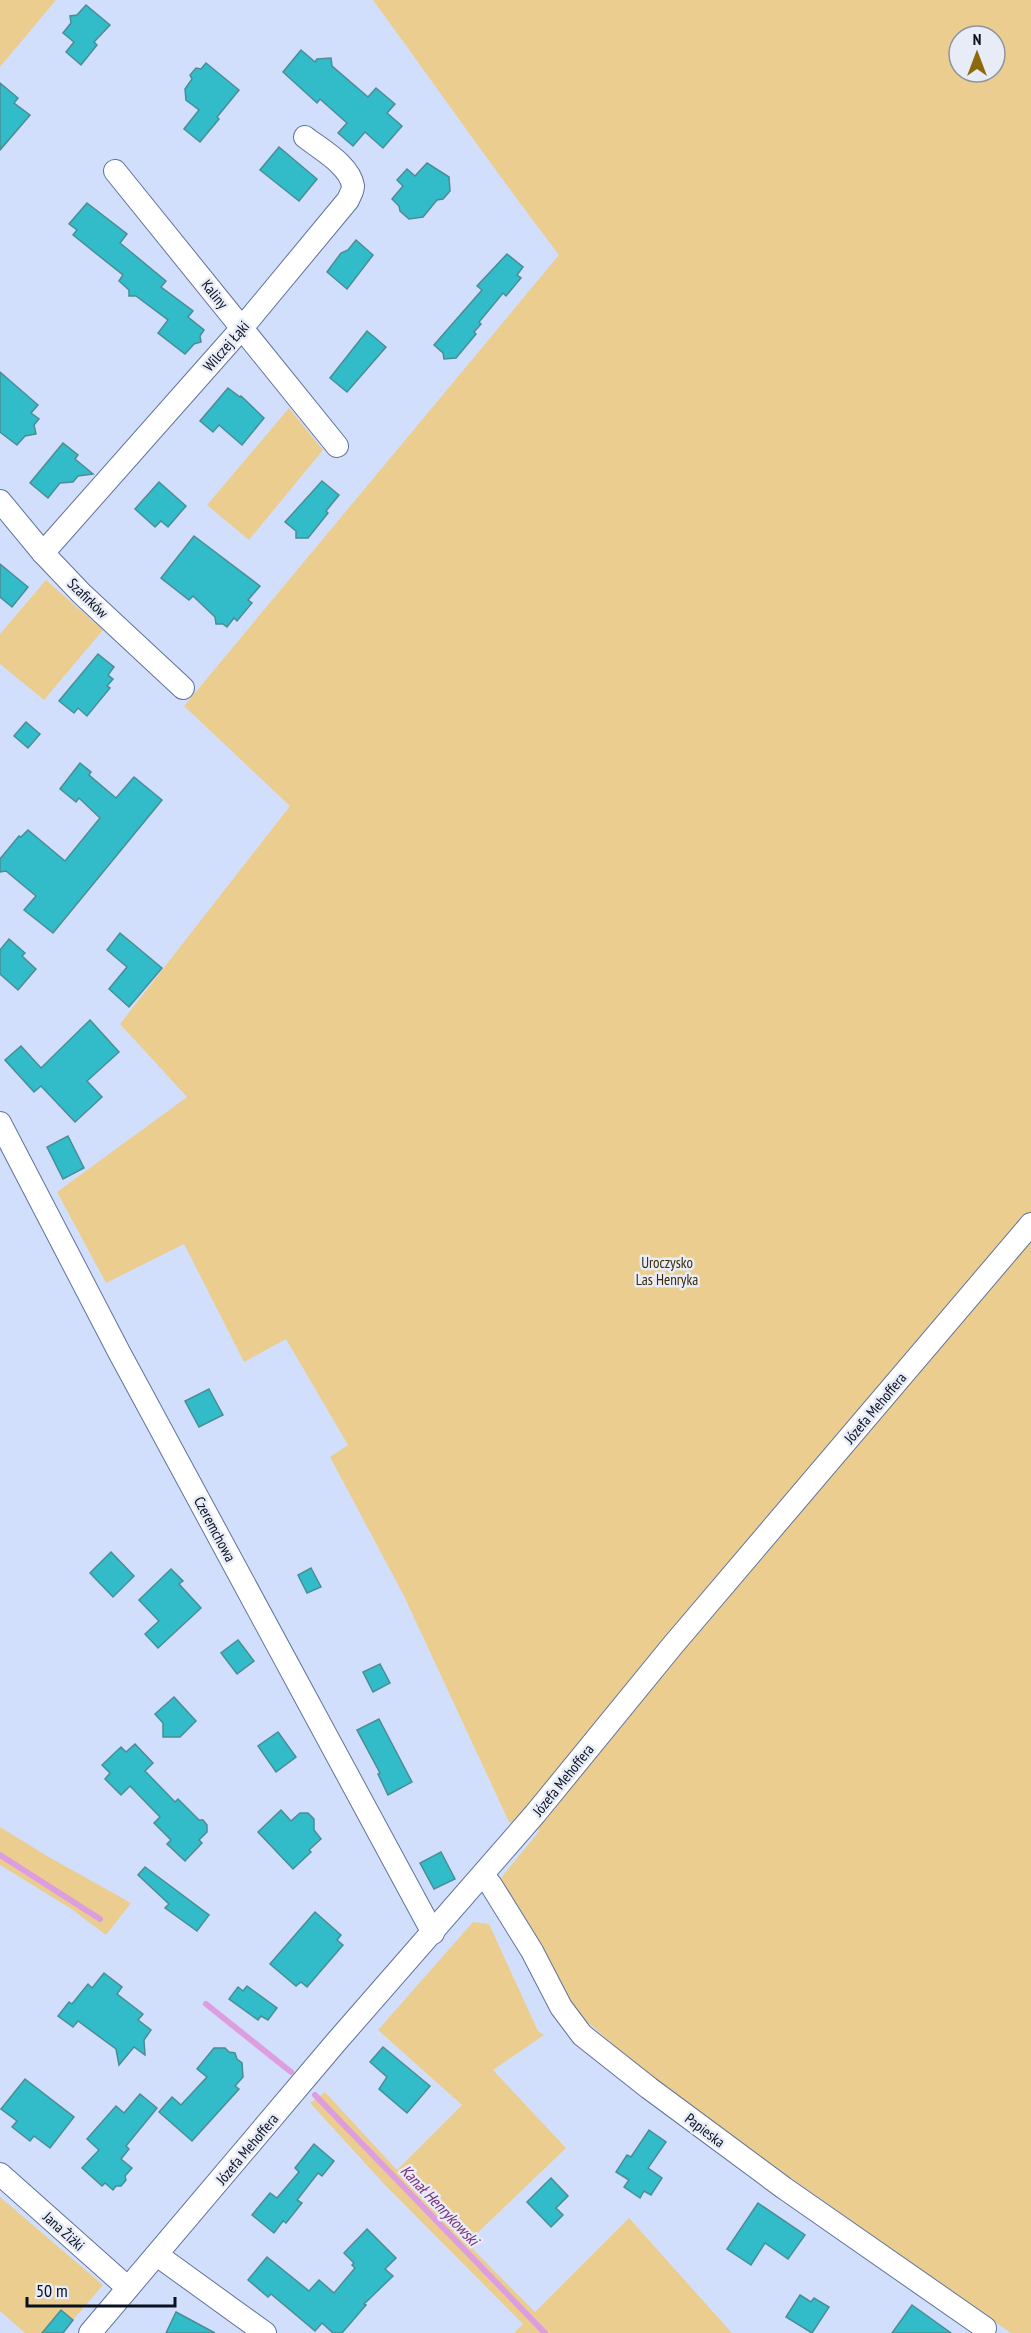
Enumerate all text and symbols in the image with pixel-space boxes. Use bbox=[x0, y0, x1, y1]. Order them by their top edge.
north arrow bbox=[947, 24, 1007, 84]
text: N bbox=[973, 29, 981, 49]
street label: Kaliny bbox=[198, 276, 233, 313]
street label: Wilczej Łąki bbox=[199, 317, 253, 375]
street label: Szafirków bbox=[64, 574, 112, 622]
park label: Uroczysko Las Henryka bbox=[636, 1253, 698, 1289]
street label: Józefa Mehoffera bbox=[839, 1369, 910, 1448]
street label: Czeremchowa bbox=[190, 1493, 240, 1565]
street label: Józefa Mehoffera bbox=[528, 1740, 598, 1821]
street label: Papieska bbox=[681, 2109, 729, 2151]
street label: Józefa Mehoffera bbox=[211, 2110, 282, 2189]
water label: Kanał Henrykowski bbox=[397, 2160, 485, 2251]
street label: Jana Żiżki bbox=[39, 2207, 89, 2255]
scale bar bbox=[27, 2270, 176, 2308]
text: 50 m bbox=[36, 2279, 68, 2302]

